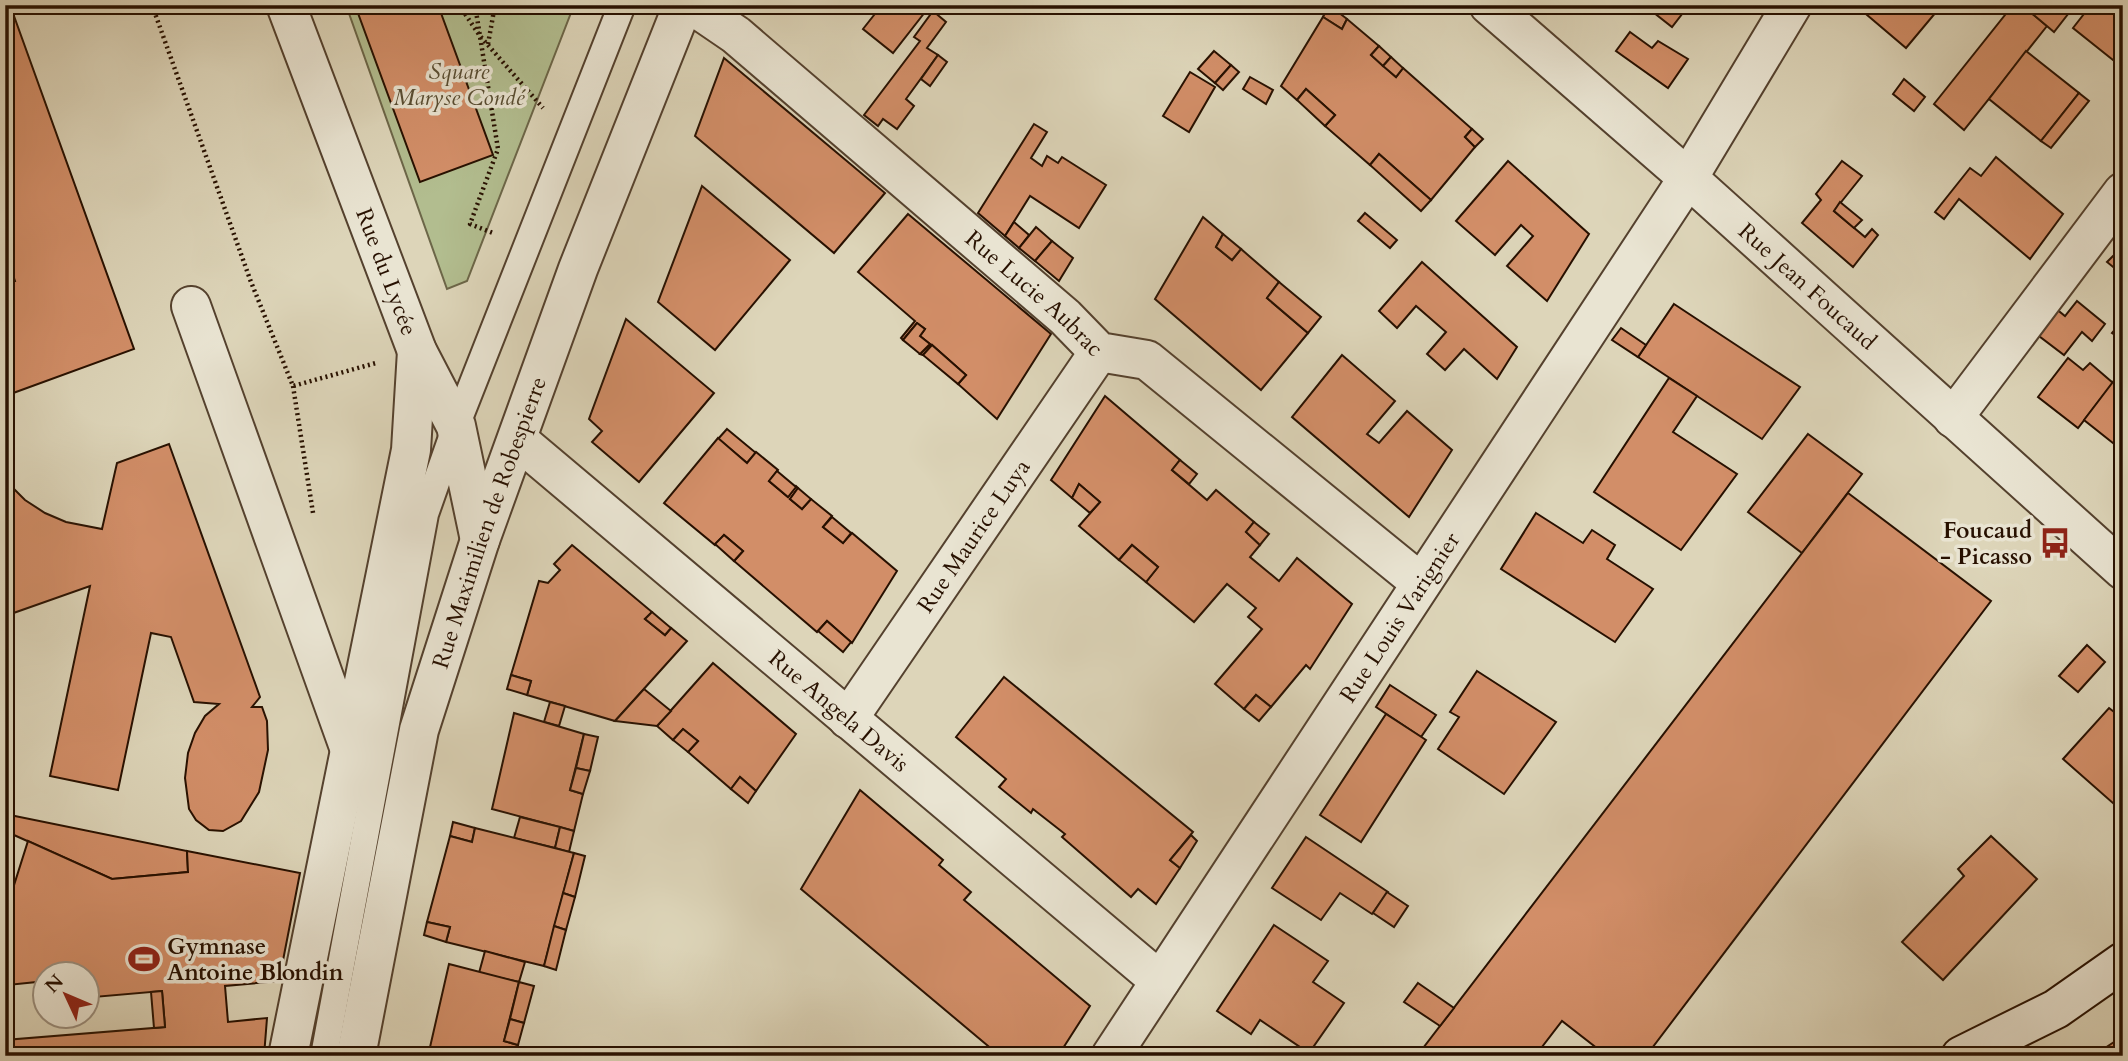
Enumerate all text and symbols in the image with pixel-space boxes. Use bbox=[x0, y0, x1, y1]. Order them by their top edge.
park label: Square Maryse Condé bbox=[393, 56, 527, 113]
street label: Rue du Lycée bbox=[349, 204, 425, 340]
street label: Rue Jean Foucaud bbox=[1732, 216, 1884, 357]
street label: Rue Lucie Aubrac bbox=[959, 223, 1110, 363]
street label: Rue Maximilien de Robespierre bbox=[424, 372, 553, 672]
street label: Rue Maurice Luya bbox=[910, 453, 1037, 619]
place label: Foucaud - Picasso bbox=[1940, 515, 2032, 572]
street label: Rue Louis Varignier bbox=[1332, 526, 1467, 708]
bus stop icon: Foucaud - Picasso bbox=[2038, 526, 2072, 560]
street label: Rue Angela Davis bbox=[762, 643, 916, 779]
place label: Gymnase Antoine Blondin bbox=[167, 931, 344, 988]
sports icon: Gymnase Antoine Blondin bbox=[127, 942, 161, 976]
north arrow bbox=[32, 960, 102, 1030]
text: N bbox=[39, 969, 70, 999]

